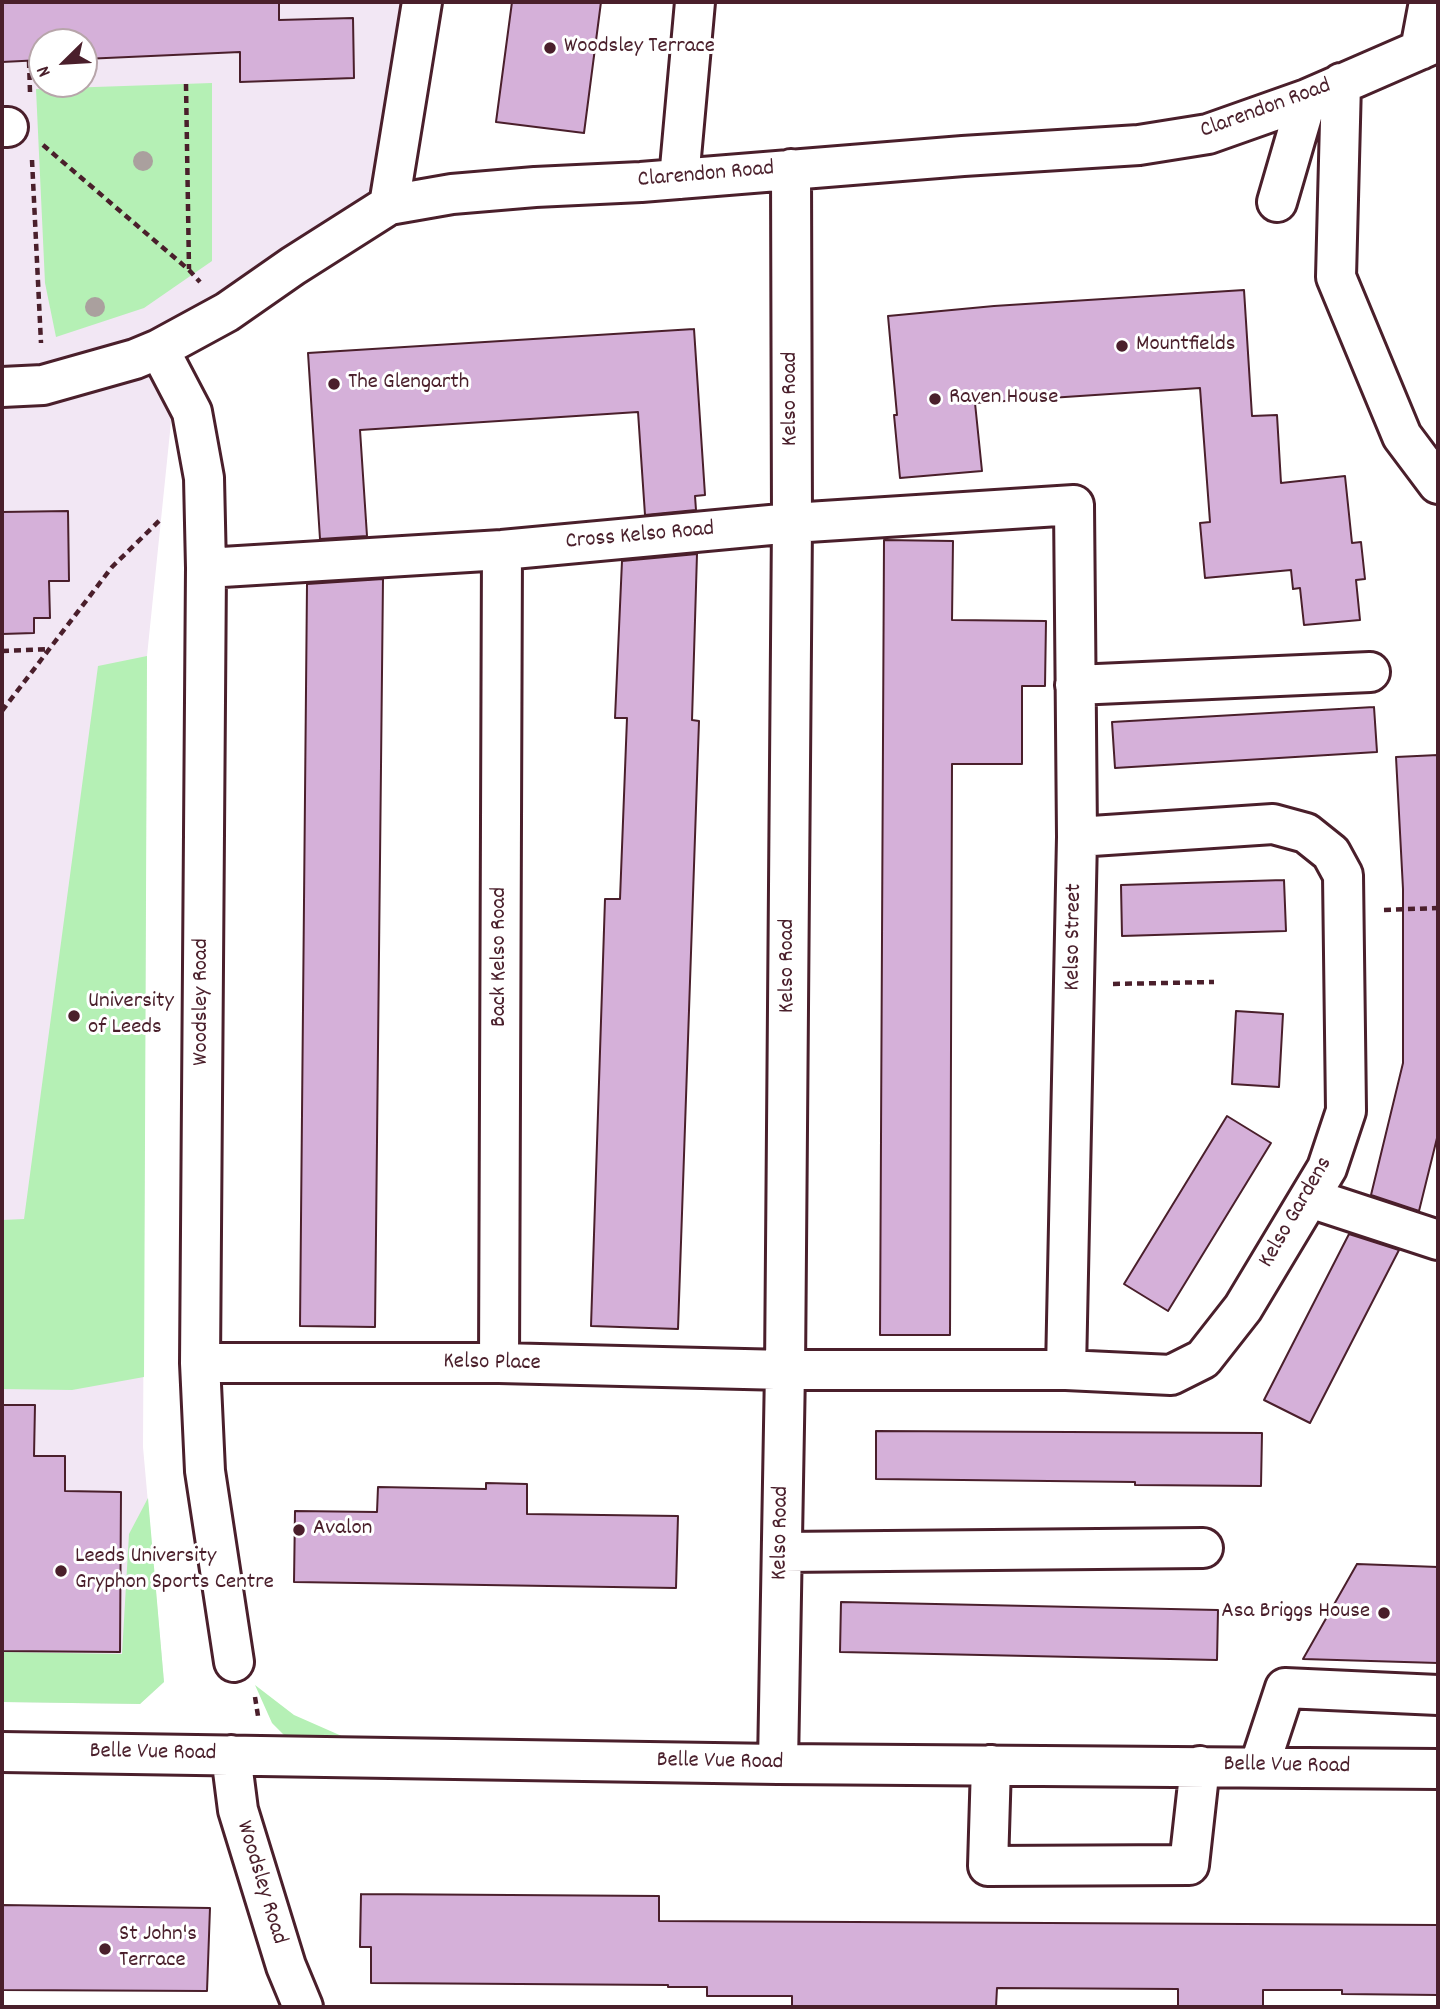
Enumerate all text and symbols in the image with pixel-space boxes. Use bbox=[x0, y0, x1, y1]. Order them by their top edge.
north arrow bbox=[28, 28, 98, 98]
place label: Woodsley Terrace bbox=[564, 34, 715, 62]
marker: Woodsley Terrace bbox=[542, 40, 558, 56]
text: N bbox=[31, 61, 59, 81]
street label: Clarendon Road bbox=[1197, 74, 1335, 146]
street label: Clarendon Road bbox=[637, 156, 775, 196]
place label: Mountfields bbox=[1136, 332, 1235, 360]
marker: Mountfields bbox=[1114, 338, 1130, 354]
street label: Kelso Road bbox=[778, 352, 806, 446]
place label: The Glengarth bbox=[348, 370, 469, 398]
marker: The Glengarth bbox=[326, 376, 342, 392]
place label: Raven House bbox=[949, 385, 1058, 413]
marker: Raven House bbox=[927, 391, 943, 407]
street label: Cross Kelso Road bbox=[564, 517, 716, 557]
street label: Kelso Street bbox=[1060, 883, 1090, 991]
street label: Back Kelso Road bbox=[487, 887, 515, 1027]
street label: Kelso Road bbox=[775, 919, 803, 1013]
street label: Woodsley Road bbox=[189, 938, 217, 1066]
place label: University of Leeds bbox=[88, 989, 174, 1043]
marker: University of Leeds bbox=[66, 1008, 82, 1024]
street label: Kelso Gardens bbox=[1254, 1153, 1340, 1273]
street label: Kelso Place bbox=[443, 1349, 541, 1379]
street label: Kelso Road bbox=[767, 1486, 797, 1580]
place label: Avalon bbox=[313, 1516, 372, 1544]
marker: Avalon bbox=[291, 1522, 307, 1538]
place label: Leeds University Gryphon Sports Centre bbox=[75, 1544, 274, 1598]
marker: Leeds University Gryphon Sports Centre bbox=[53, 1563, 69, 1579]
place label: Asa Briggs House bbox=[1221, 1599, 1370, 1627]
marker: Asa Briggs House bbox=[1376, 1605, 1392, 1621]
street label: Belle Vue Road bbox=[89, 1739, 217, 1769]
street label: Belle Vue Road bbox=[656, 1748, 784, 1778]
street label: Belle Vue Road bbox=[1223, 1752, 1351, 1782]
street label: Woodsley Road bbox=[228, 1818, 292, 1948]
place label: St John's Terrace bbox=[119, 1922, 197, 1976]
marker: St John's Terrace bbox=[97, 1941, 113, 1957]

